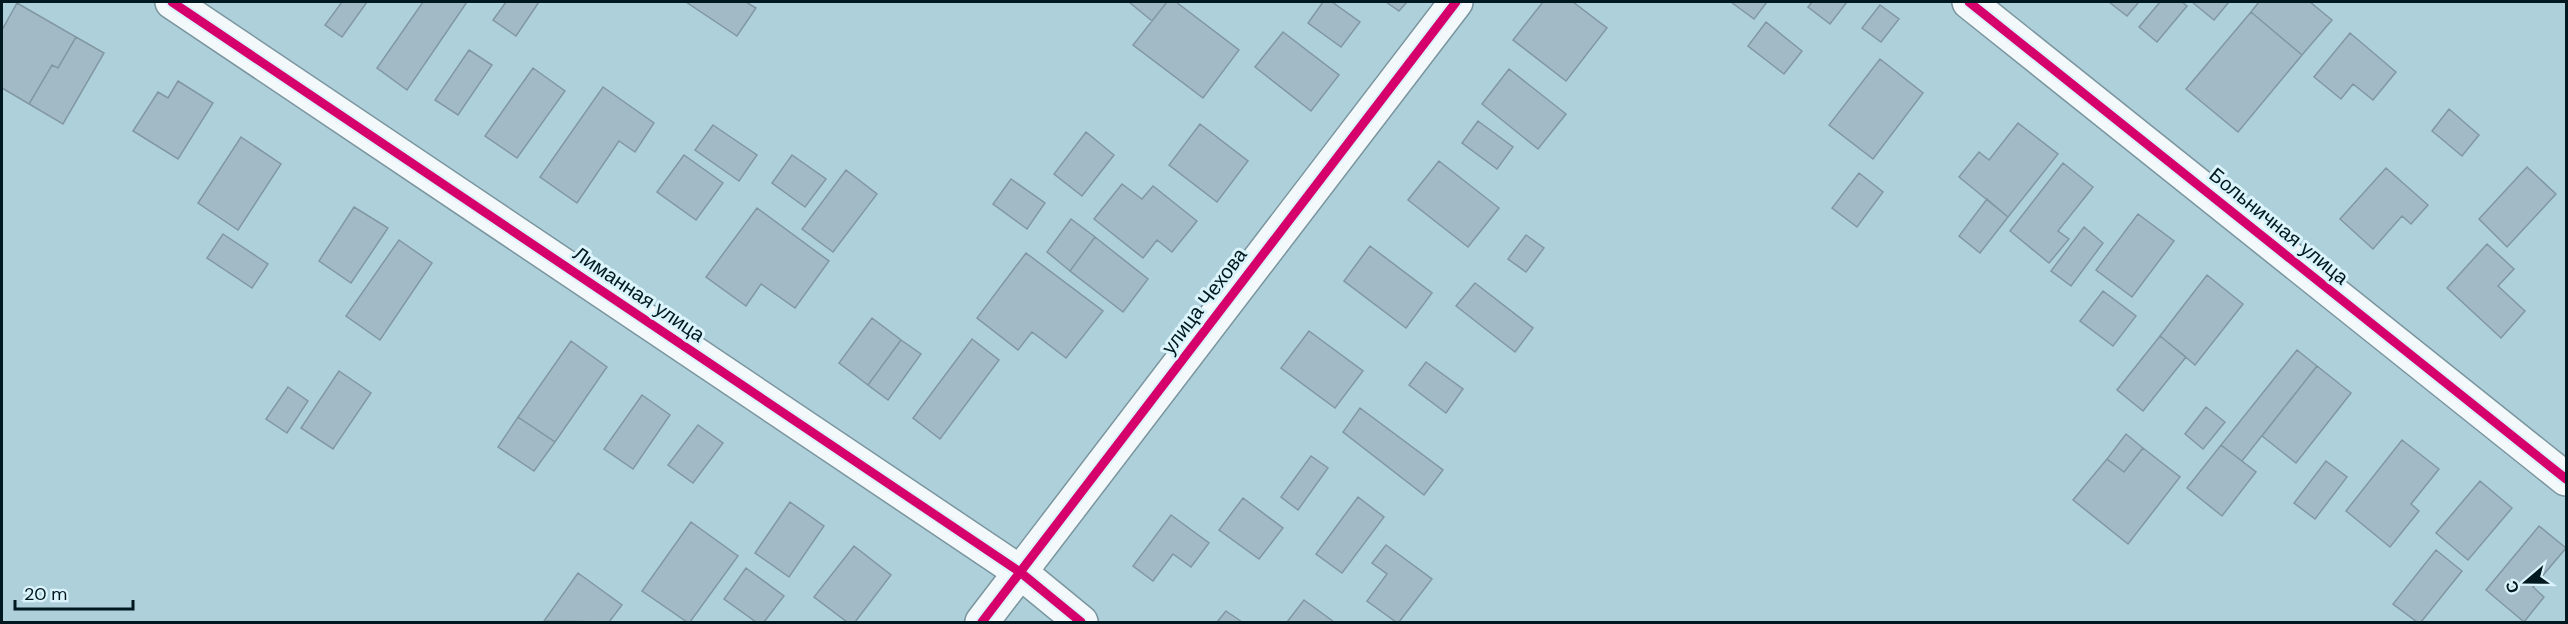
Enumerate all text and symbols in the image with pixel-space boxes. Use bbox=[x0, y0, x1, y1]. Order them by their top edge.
street label: Больничная улица bbox=[2204, 162, 2355, 291]
street label: Лиманная улица bbox=[568, 240, 711, 348]
street label: улица Чехова bbox=[1155, 242, 1253, 359]
north arrow bbox=[2496, 552, 2556, 612]
scale bar bbox=[15, 573, 134, 611]
text: С bbox=[2500, 578, 2524, 596]
text: 20 m bbox=[24, 582, 67, 606]

